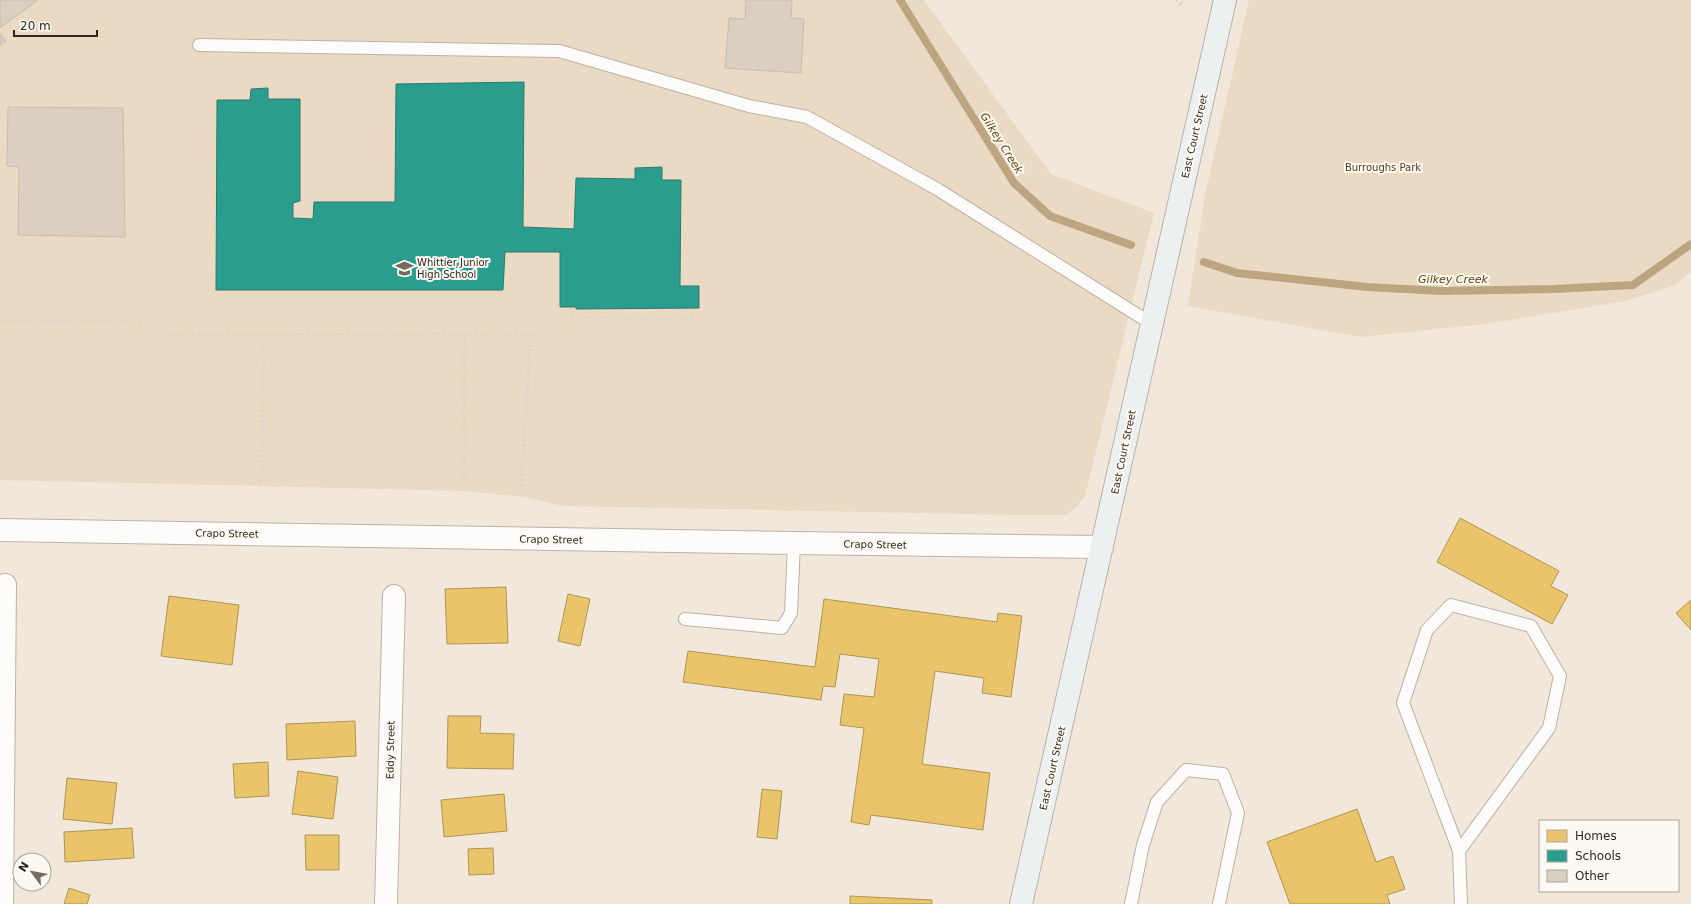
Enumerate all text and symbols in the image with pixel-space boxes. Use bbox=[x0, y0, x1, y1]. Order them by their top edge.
scale bar bbox=[14, 12, 97, 38]
text: 20 m bbox=[20, 19, 51, 33]
street label: East Court Street bbox=[1179, 93, 1210, 179]
water label: Gilkey Creek bbox=[978, 110, 1026, 177]
park label: Burroughs Park bbox=[1345, 162, 1421, 173]
place label: Whittier Junior High School bbox=[417, 257, 490, 280]
school or university icon: Whittier Junior High School bbox=[394, 258, 414, 278]
water label: Gilkey Creek bbox=[1418, 273, 1489, 286]
street label: East Court Street bbox=[1109, 409, 1138, 495]
street label: Crapo Street bbox=[195, 527, 259, 540]
street label: Crapo Street bbox=[519, 533, 583, 546]
street label: Crapo Street bbox=[843, 538, 907, 551]
street label: Eddy Street bbox=[384, 721, 397, 779]
street label: East Court Street bbox=[1037, 725, 1068, 811]
legend bbox=[1539, 820, 1679, 892]
text: Homes bbox=[1575, 829, 1617, 843]
text: Schools bbox=[1575, 849, 1621, 863]
north arrow bbox=[12, 852, 52, 892]
text: N bbox=[16, 860, 32, 874]
text: Other bbox=[1575, 869, 1609, 883]

